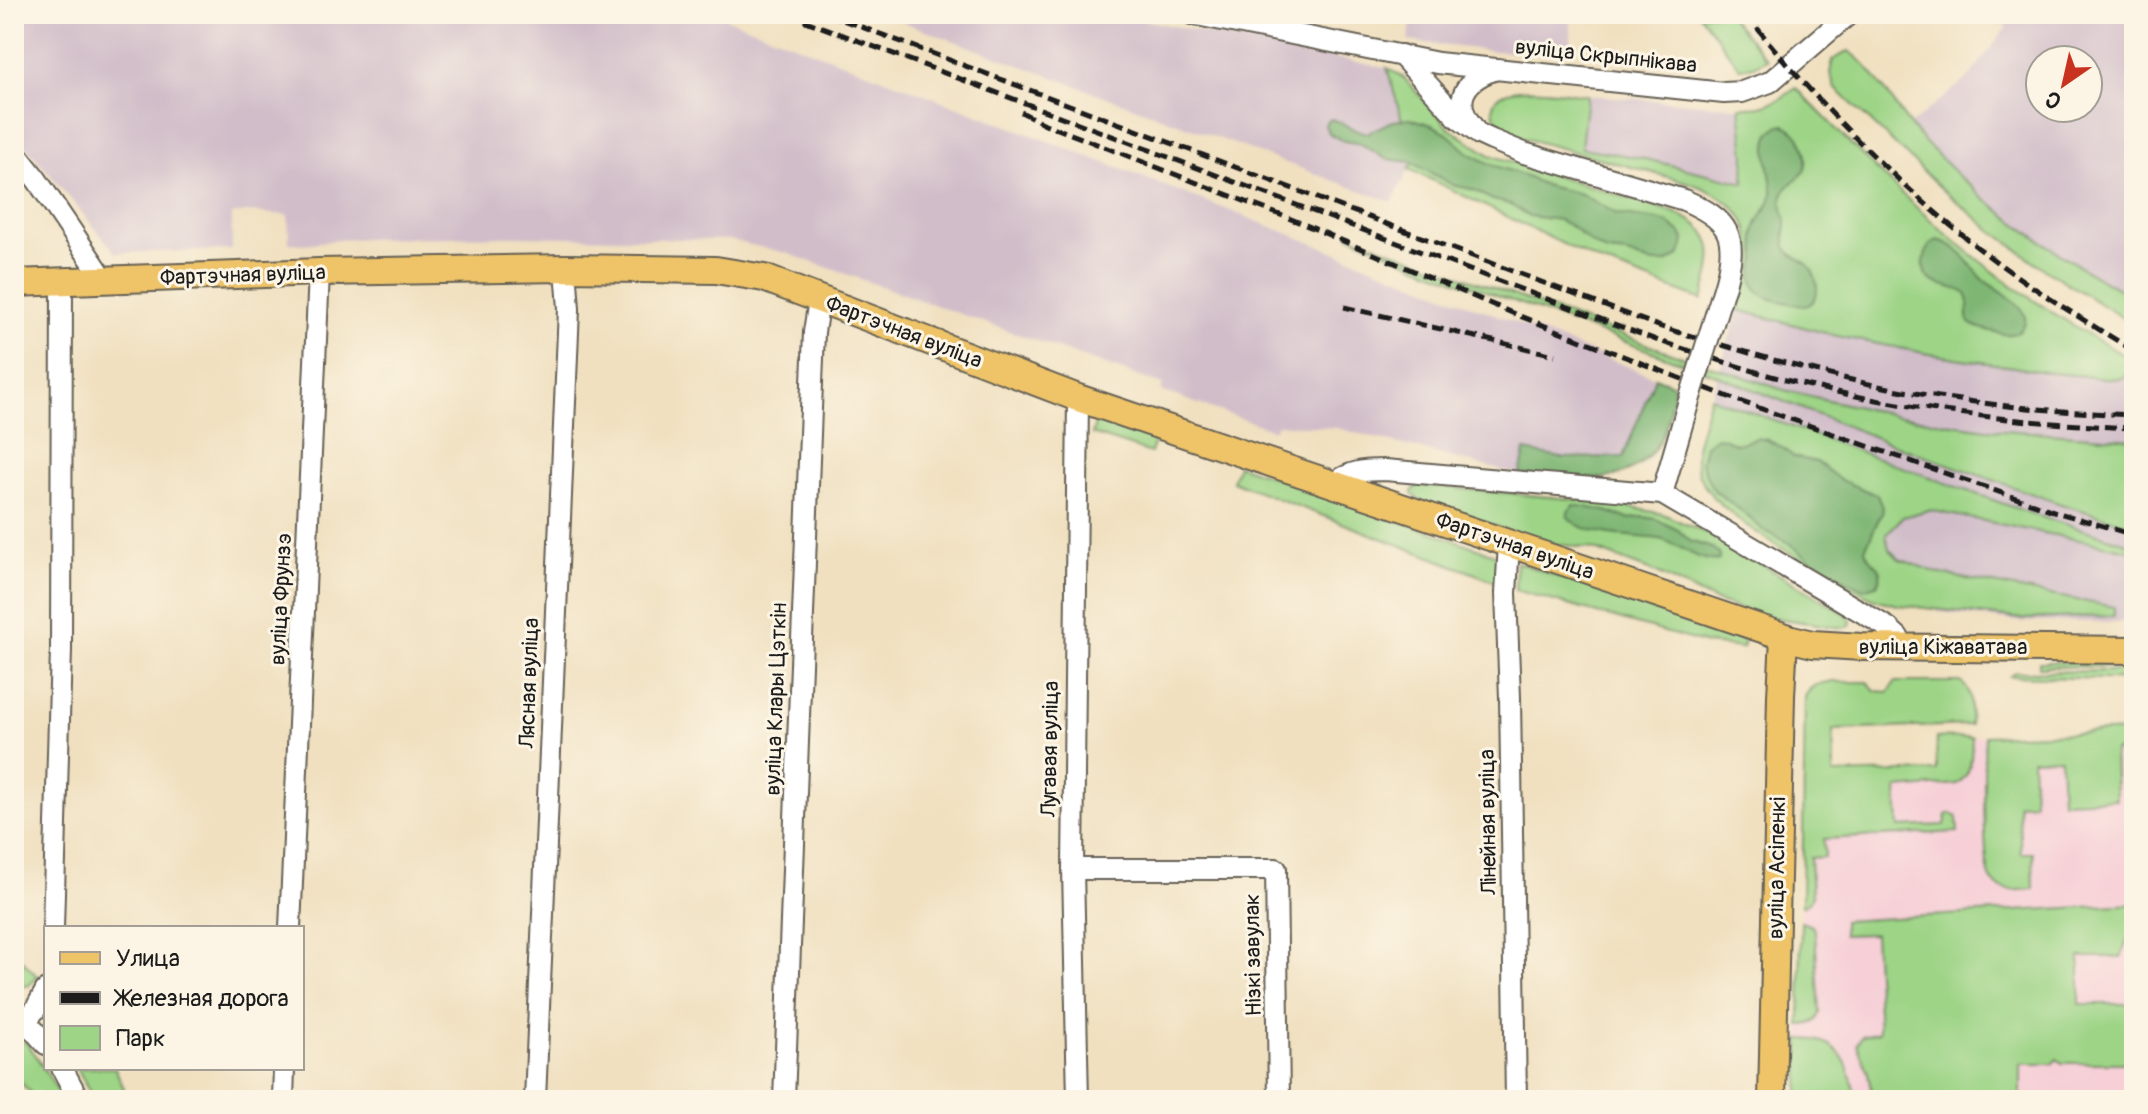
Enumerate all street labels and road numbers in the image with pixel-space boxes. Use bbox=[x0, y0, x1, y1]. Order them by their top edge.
street label: вуліца Скрыпнікава bbox=[1514, 33, 1698, 79]
street label: Фартэчная вуліца bbox=[160, 258, 326, 292]
street label: Фартэчная вуліца bbox=[822, 289, 986, 375]
street label: Фартэчная вуліца bbox=[1432, 506, 1598, 586]
street label: вуліца Фрунзэ bbox=[264, 532, 298, 666]
street label: вуліца Клары Цэткін bbox=[759, 602, 793, 796]
street label: Лясная вуліца bbox=[513, 617, 545, 750]
street label: вуліца Кіжаватава bbox=[1859, 633, 2027, 661]
street label: Лугавая вуліца bbox=[1035, 681, 1065, 818]
street label: Лінейная вуліца bbox=[1473, 749, 1503, 896]
street label: вуліца Асіпенкі bbox=[1762, 797, 1792, 939]
street label: Нізкі завулак bbox=[1238, 893, 1268, 1017]

